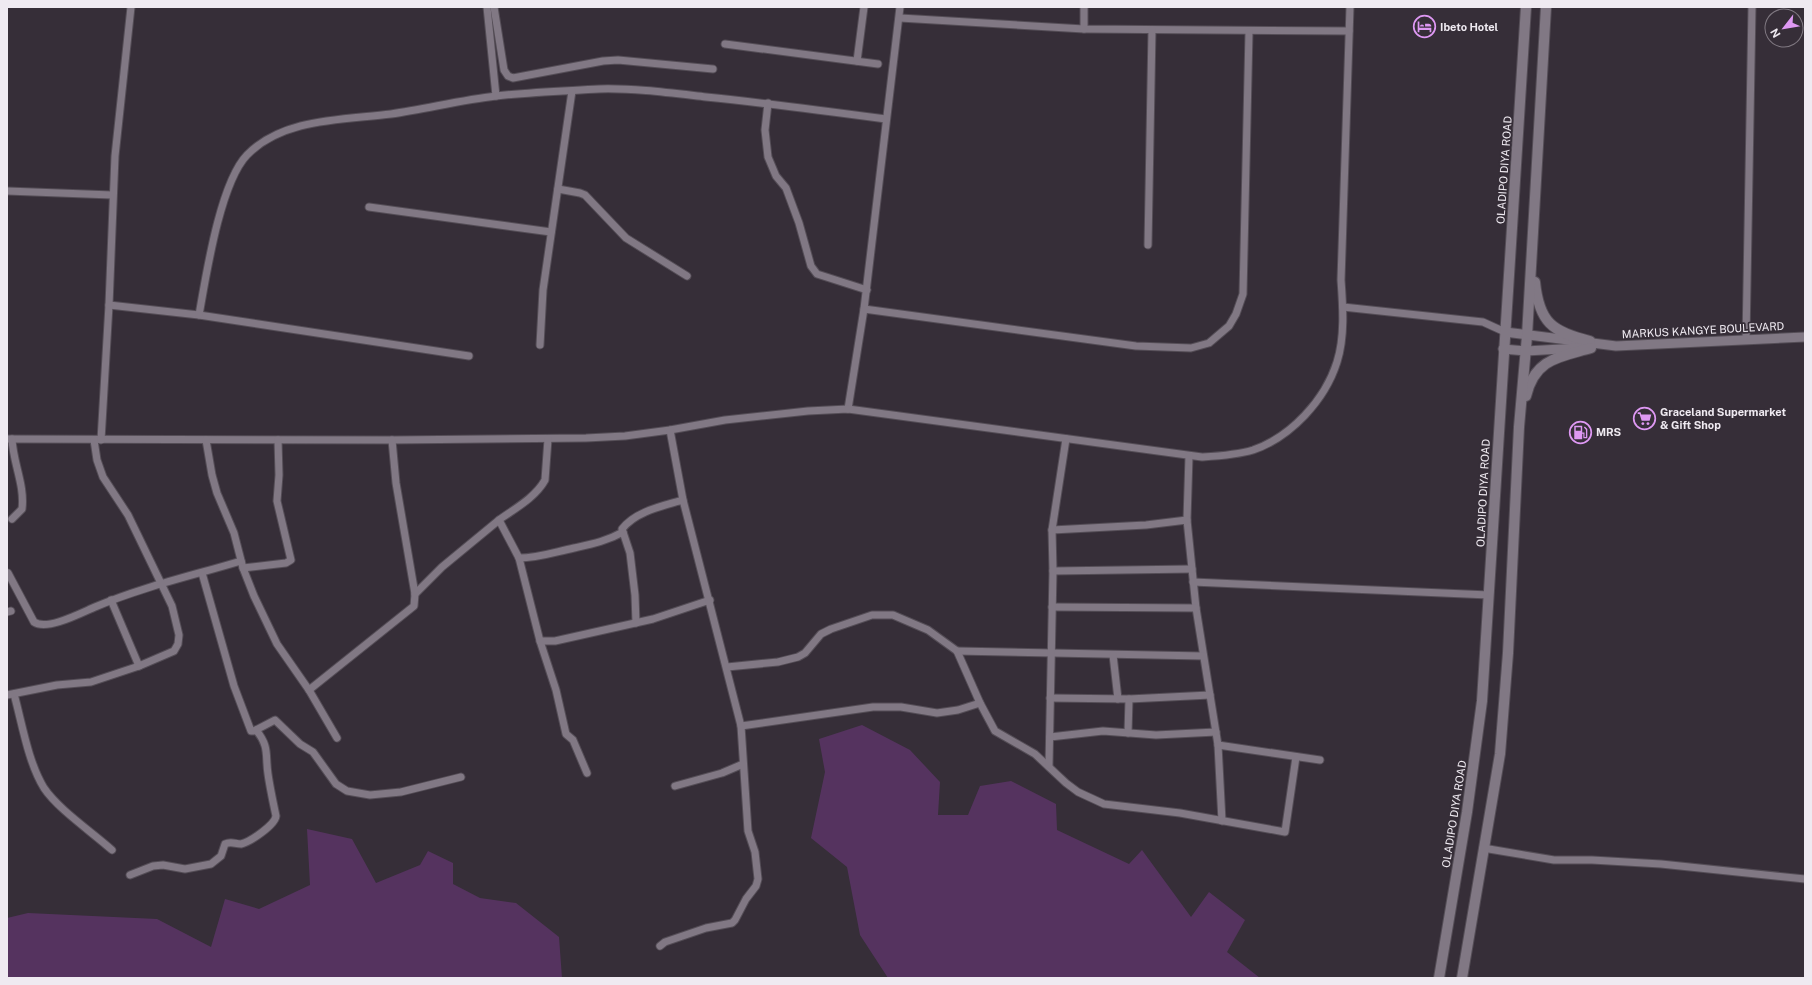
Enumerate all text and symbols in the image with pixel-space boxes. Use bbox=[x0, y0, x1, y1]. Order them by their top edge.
north arrow bbox=[1764, 8, 1804, 48]
hotel icon: Ibeto Hotel bbox=[1411, 14, 1437, 40]
place label: Ibeto Hotel bbox=[1440, 21, 1499, 33]
text: N bbox=[1768, 26, 1783, 40]
street label: OLADIPO DIYA ROAD bbox=[1494, 115, 1514, 225]
street label: MARKUS KANGYE BOULEVARD bbox=[1621, 320, 1785, 340]
supermarket icon: Graceland Supermarket & Gift Shop bbox=[1631, 405, 1657, 431]
place label: Graceland Supermarket & Gift Shop bbox=[1660, 406, 1786, 431]
fuel station icon: MRS bbox=[1567, 419, 1593, 445]
place label: MRS bbox=[1596, 426, 1622, 438]
street label: OLADIPO DIYA ROAD bbox=[1474, 438, 1492, 547]
street label: OLADIPO DIYA ROAD bbox=[1440, 759, 1468, 868]

